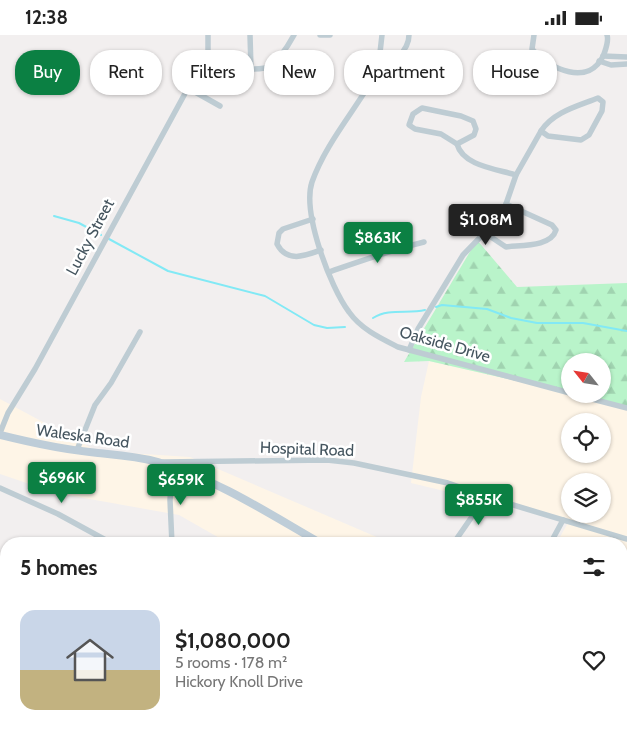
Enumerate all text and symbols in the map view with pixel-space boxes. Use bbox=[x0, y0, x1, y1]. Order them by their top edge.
text: 12:38 bbox=[25, 6, 68, 29]
chip: Buy bbox=[15, 50, 80, 95]
chip: Rent bbox=[90, 50, 162, 95]
chip: Filters bbox=[172, 50, 254, 95]
chip: New bbox=[264, 50, 334, 95]
chip: Apartment bbox=[344, 50, 463, 95]
chip: House bbox=[473, 50, 557, 95]
street label: Lucky Street bbox=[62, 195, 118, 278]
pin: $1.08M bbox=[445, 203, 527, 246]
text: $1.08M bbox=[460, 210, 512, 229]
pin: $863K bbox=[343, 221, 413, 264]
text: $863K bbox=[355, 228, 401, 247]
street label: Oakside Drive bbox=[397, 322, 493, 366]
north arrow bbox=[561, 353, 611, 403]
map controls bbox=[561, 353, 611, 523]
button: locate bbox=[561, 413, 611, 463]
street label: Waleska Road bbox=[35, 420, 131, 452]
street label: Hospital Road bbox=[260, 438, 354, 460]
pin: $696K bbox=[27, 461, 97, 504]
pin: $659K bbox=[146, 463, 216, 506]
text: $696K bbox=[39, 468, 85, 487]
text: $659K bbox=[158, 470, 204, 489]
button: layers bbox=[561, 473, 611, 523]
pin: $855K bbox=[444, 483, 514, 526]
text: $855K bbox=[456, 490, 502, 509]
icon: filters bbox=[580, 553, 608, 581]
text: 5 homes bbox=[20, 555, 98, 580]
text: $1,080,000 bbox=[175, 628, 291, 653]
icon: home bbox=[60, 630, 120, 690]
icon: heart bbox=[580, 646, 608, 674]
text: 5 rooms · 178 m² bbox=[175, 653, 287, 672]
text: Hickory Knoll Drive bbox=[175, 672, 303, 691]

